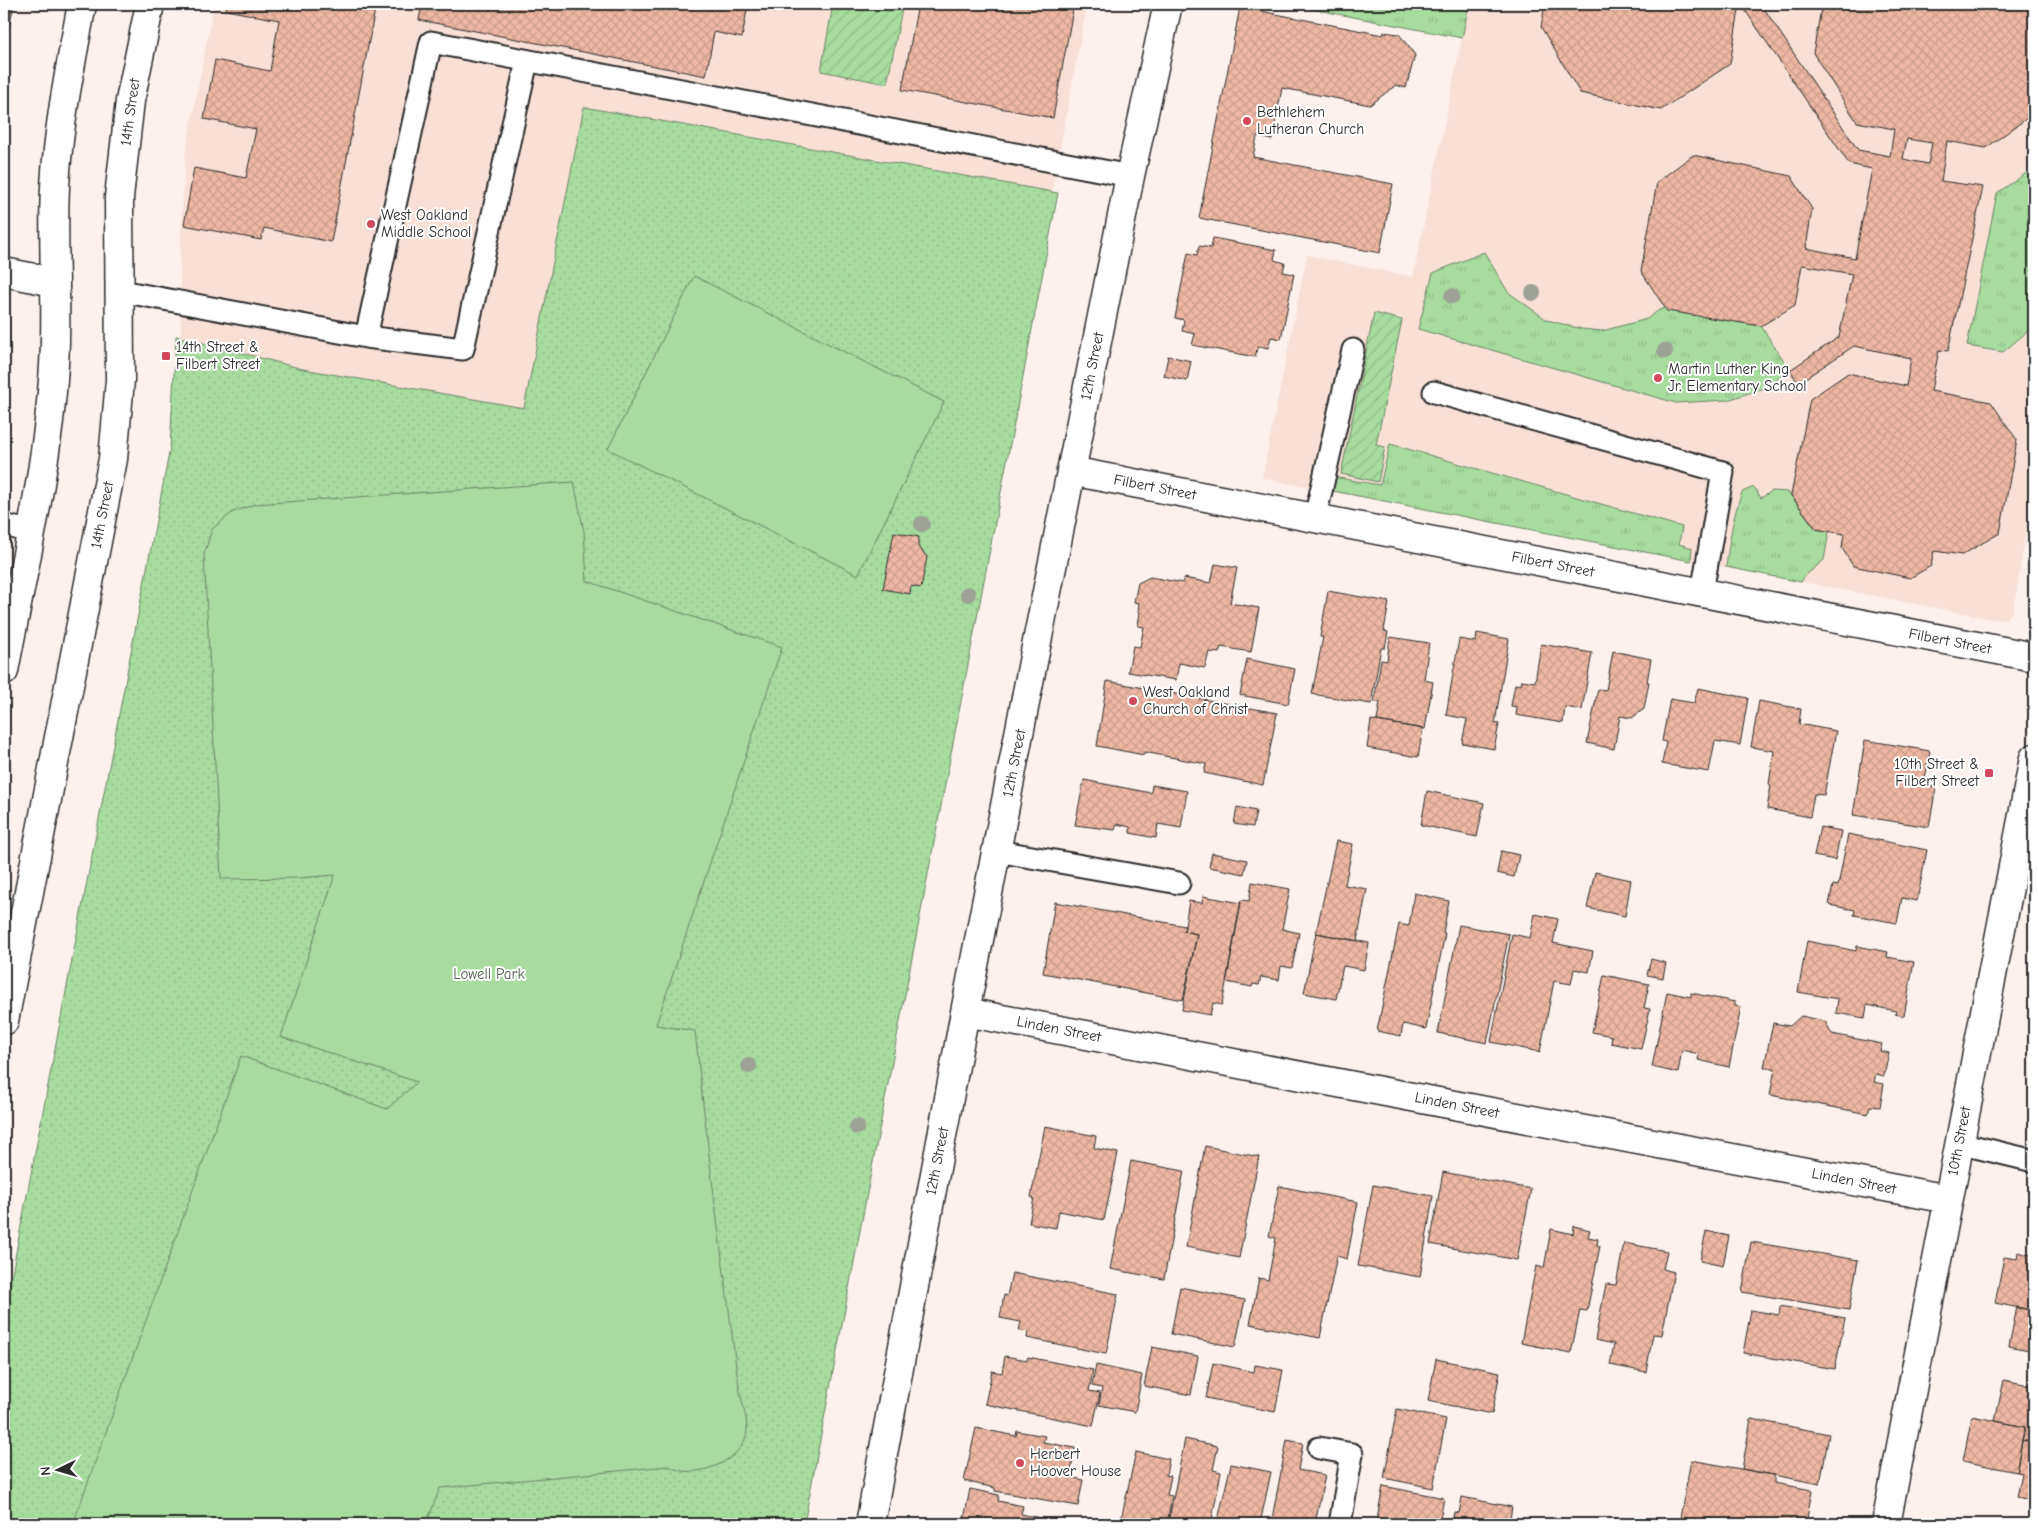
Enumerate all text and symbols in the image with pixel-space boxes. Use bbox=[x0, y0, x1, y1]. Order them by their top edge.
street label: 14th Street bbox=[116, 76, 144, 147]
place label: Bethlehem Lutheran Church bbox=[1257, 103, 1364, 138]
marker: Bethlehem Lutheran Church bbox=[1241, 115, 1253, 127]
place label: West Oakland Middle School bbox=[381, 206, 471, 241]
marker: West Oakland Middle School bbox=[365, 218, 377, 230]
street label: 12th Street bbox=[1077, 330, 1108, 401]
place label: 14th Street & Filbert Street bbox=[176, 338, 260, 373]
marker: 14th Street & Filbert Street bbox=[160, 350, 172, 362]
place label: Martin Luther King Jr. Elementary School bbox=[1668, 360, 1807, 395]
marker: Martin Luther King Jr. Elementary School bbox=[1652, 372, 1664, 384]
street label: Filbert Street bbox=[1112, 470, 1198, 504]
street label: 14th Street bbox=[87, 479, 117, 550]
street label: Filbert Street bbox=[1510, 547, 1596, 581]
street label: Filbert Street bbox=[1907, 624, 1993, 658]
place label: West Oakland Church of Christ bbox=[1143, 683, 1249, 718]
marker: West Oakland Church of Christ bbox=[1127, 695, 1139, 707]
street label: 12th Street bbox=[999, 727, 1030, 798]
place label: 10th Street & Filbert Street bbox=[1894, 755, 1980, 790]
marker: 10th Street & Filbert Street bbox=[1983, 767, 1995, 779]
park label: Lowell Park bbox=[453, 965, 526, 983]
street label: Linden Street bbox=[1015, 1012, 1103, 1046]
street label: Linden Street bbox=[1413, 1088, 1501, 1122]
street label: 10th Street bbox=[1943, 1104, 1975, 1177]
street label: 12th Street bbox=[922, 1125, 953, 1196]
street label: Linden Street bbox=[1810, 1164, 1898, 1198]
place label: Herbert Hoover House bbox=[1030, 1445, 1122, 1480]
north arrow bbox=[32, 1446, 82, 1496]
marker: Herbert Hoover House bbox=[1014, 1457, 1026, 1469]
text: N bbox=[37, 1466, 54, 1476]

